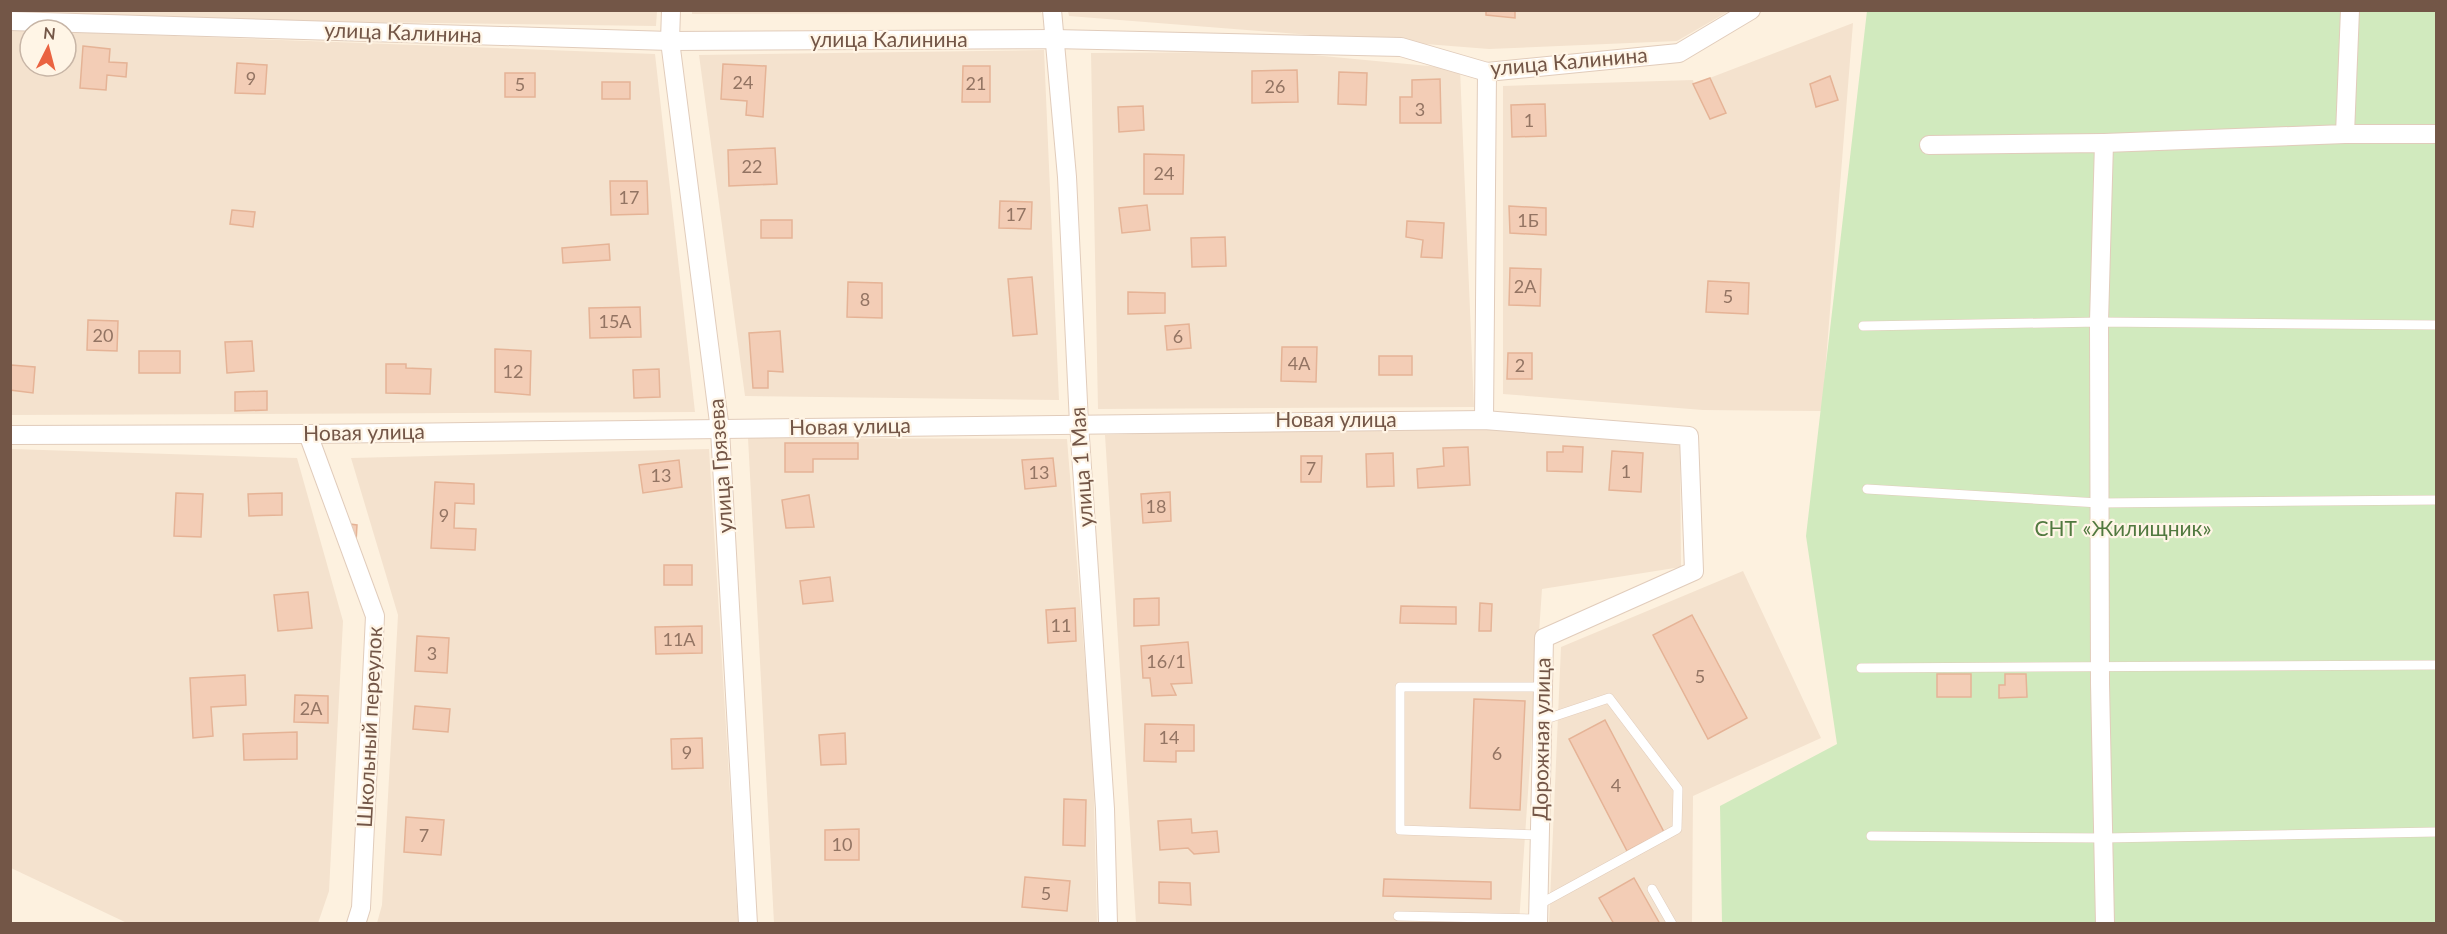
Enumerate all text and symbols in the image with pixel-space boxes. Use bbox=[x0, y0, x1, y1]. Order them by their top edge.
street label: улица Калинина bbox=[324, 16, 482, 47]
north arrow bbox=[18, 18, 78, 78]
text: N bbox=[42, 22, 57, 43]
street label: улица Калинина bbox=[810, 26, 968, 51]
street label: улица Калинина bbox=[1489, 41, 1648, 80]
house number: 9 bbox=[246, 67, 256, 89]
house number: 24 bbox=[733, 71, 753, 93]
house number: 21 bbox=[966, 72, 986, 94]
house number: 5 bbox=[515, 73, 525, 95]
house number: 26 bbox=[1265, 75, 1285, 97]
house number: 3 bbox=[1415, 98, 1425, 120]
house number: 1 bbox=[1524, 109, 1534, 131]
house number: 22 bbox=[742, 155, 762, 177]
house number: 24 bbox=[1154, 162, 1174, 184]
house number: 17 bbox=[619, 186, 639, 208]
house number: 17 bbox=[1006, 203, 1026, 225]
house number: 1Б bbox=[1517, 209, 1539, 231]
house number: 2А bbox=[1514, 275, 1537, 297]
house number: 5 bbox=[1723, 285, 1733, 307]
house number: 8 bbox=[860, 288, 870, 310]
house number: 15А bbox=[598, 310, 632, 332]
house number: 20 bbox=[93, 324, 113, 346]
house number: 6 bbox=[1173, 325, 1183, 347]
house number: 4А bbox=[1288, 352, 1311, 374]
house number: 2 bbox=[1515, 354, 1525, 376]
house number: 12 bbox=[503, 360, 523, 382]
street label: улица Грязева bbox=[702, 398, 737, 534]
street label: улица 1 Мая bbox=[1064, 406, 1097, 528]
street label: Новая улица bbox=[1275, 406, 1397, 431]
street label: Новая улица bbox=[789, 412, 911, 439]
street label: Новая улица bbox=[303, 418, 425, 445]
house number: 7 bbox=[1306, 457, 1316, 479]
house number: 1 bbox=[1621, 460, 1631, 482]
house number: 13 bbox=[1029, 461, 1049, 483]
house number: 13 bbox=[651, 464, 671, 486]
house number: 18 bbox=[1146, 495, 1166, 517]
house number: 9 bbox=[439, 504, 449, 526]
park label: СНТ «Жилищник» bbox=[2035, 515, 2211, 540]
house number: 11 bbox=[1051, 614, 1071, 636]
street label: Школьный переулок bbox=[351, 625, 386, 828]
house number: 11А bbox=[662, 628, 696, 650]
house number: 3 bbox=[427, 642, 437, 664]
house number: 16/1 bbox=[1146, 650, 1186, 672]
street label: Дорожная улица bbox=[1527, 657, 1554, 821]
house number: 5 bbox=[1695, 665, 1705, 687]
house number: 2А bbox=[300, 697, 323, 719]
house number: 14 bbox=[1159, 726, 1179, 748]
house number: 9 bbox=[682, 741, 692, 763]
house number: 6 bbox=[1492, 742, 1502, 764]
house number: 4 bbox=[1611, 774, 1621, 796]
house number: 7 bbox=[419, 824, 429, 846]
house number: 10 bbox=[832, 833, 852, 855]
house number: 5 bbox=[1041, 882, 1051, 904]

